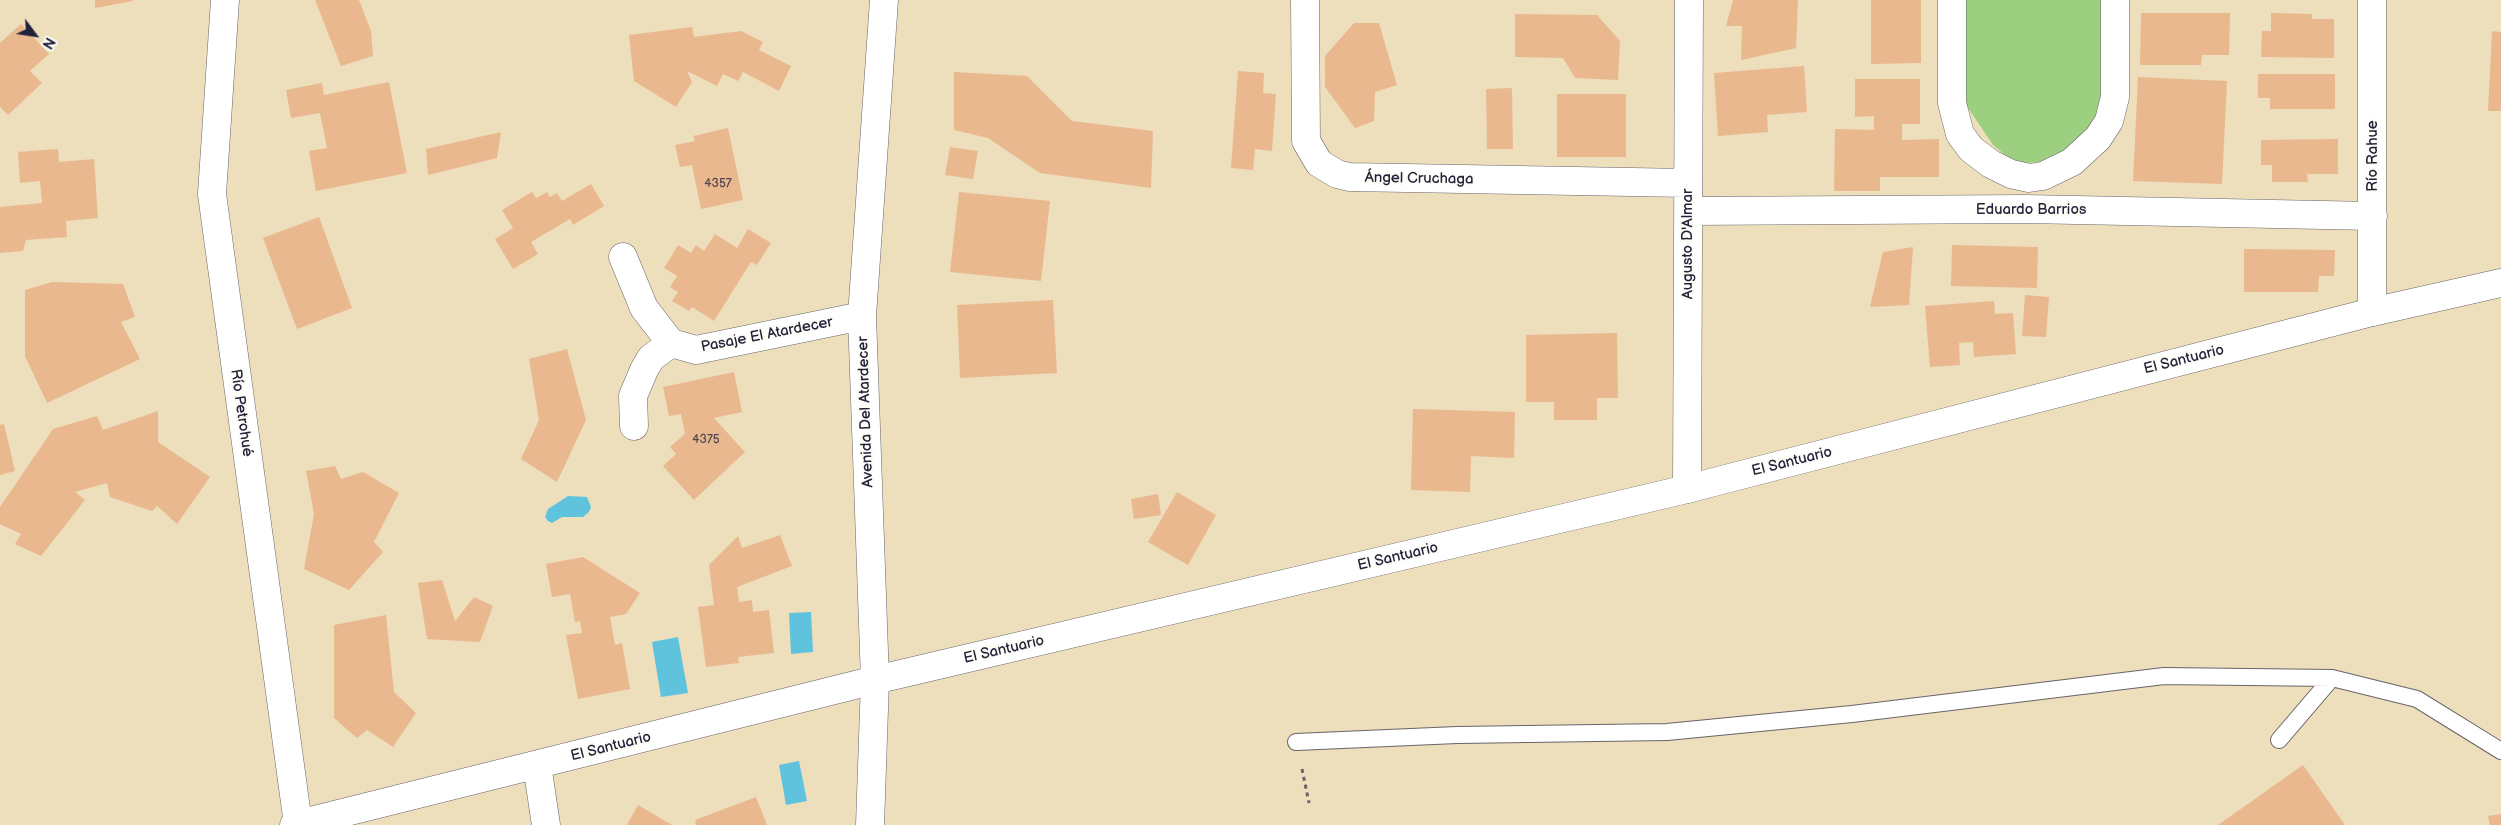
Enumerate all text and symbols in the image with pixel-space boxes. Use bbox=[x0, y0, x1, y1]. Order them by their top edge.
north arrow bbox=[10, 10, 60, 60]
text: N bbox=[38, 34, 58, 52]
street label: Río Rahue bbox=[2364, 120, 2382, 192]
street label: Ángel Cruchaga bbox=[1364, 169, 1474, 189]
house number: 4357 bbox=[704, 177, 732, 191]
street label: Augusto D'Almar bbox=[1679, 189, 1697, 299]
street label: Eduardo Barrios bbox=[1976, 201, 2086, 219]
street label: Pasaje El Atardecer bbox=[700, 313, 834, 357]
street label: Avenida Del Atardecer bbox=[854, 336, 878, 488]
street label: El Santuario bbox=[2142, 341, 2226, 379]
street label: Río Petrohué bbox=[226, 368, 256, 458]
house number: 4375 bbox=[692, 433, 720, 447]
street label: El Santuario bbox=[1750, 443, 1834, 481]
street label: El Santuario bbox=[1356, 539, 1440, 575]
street label: El Santuario bbox=[962, 632, 1046, 668]
street label: El Santuario bbox=[569, 728, 653, 766]

